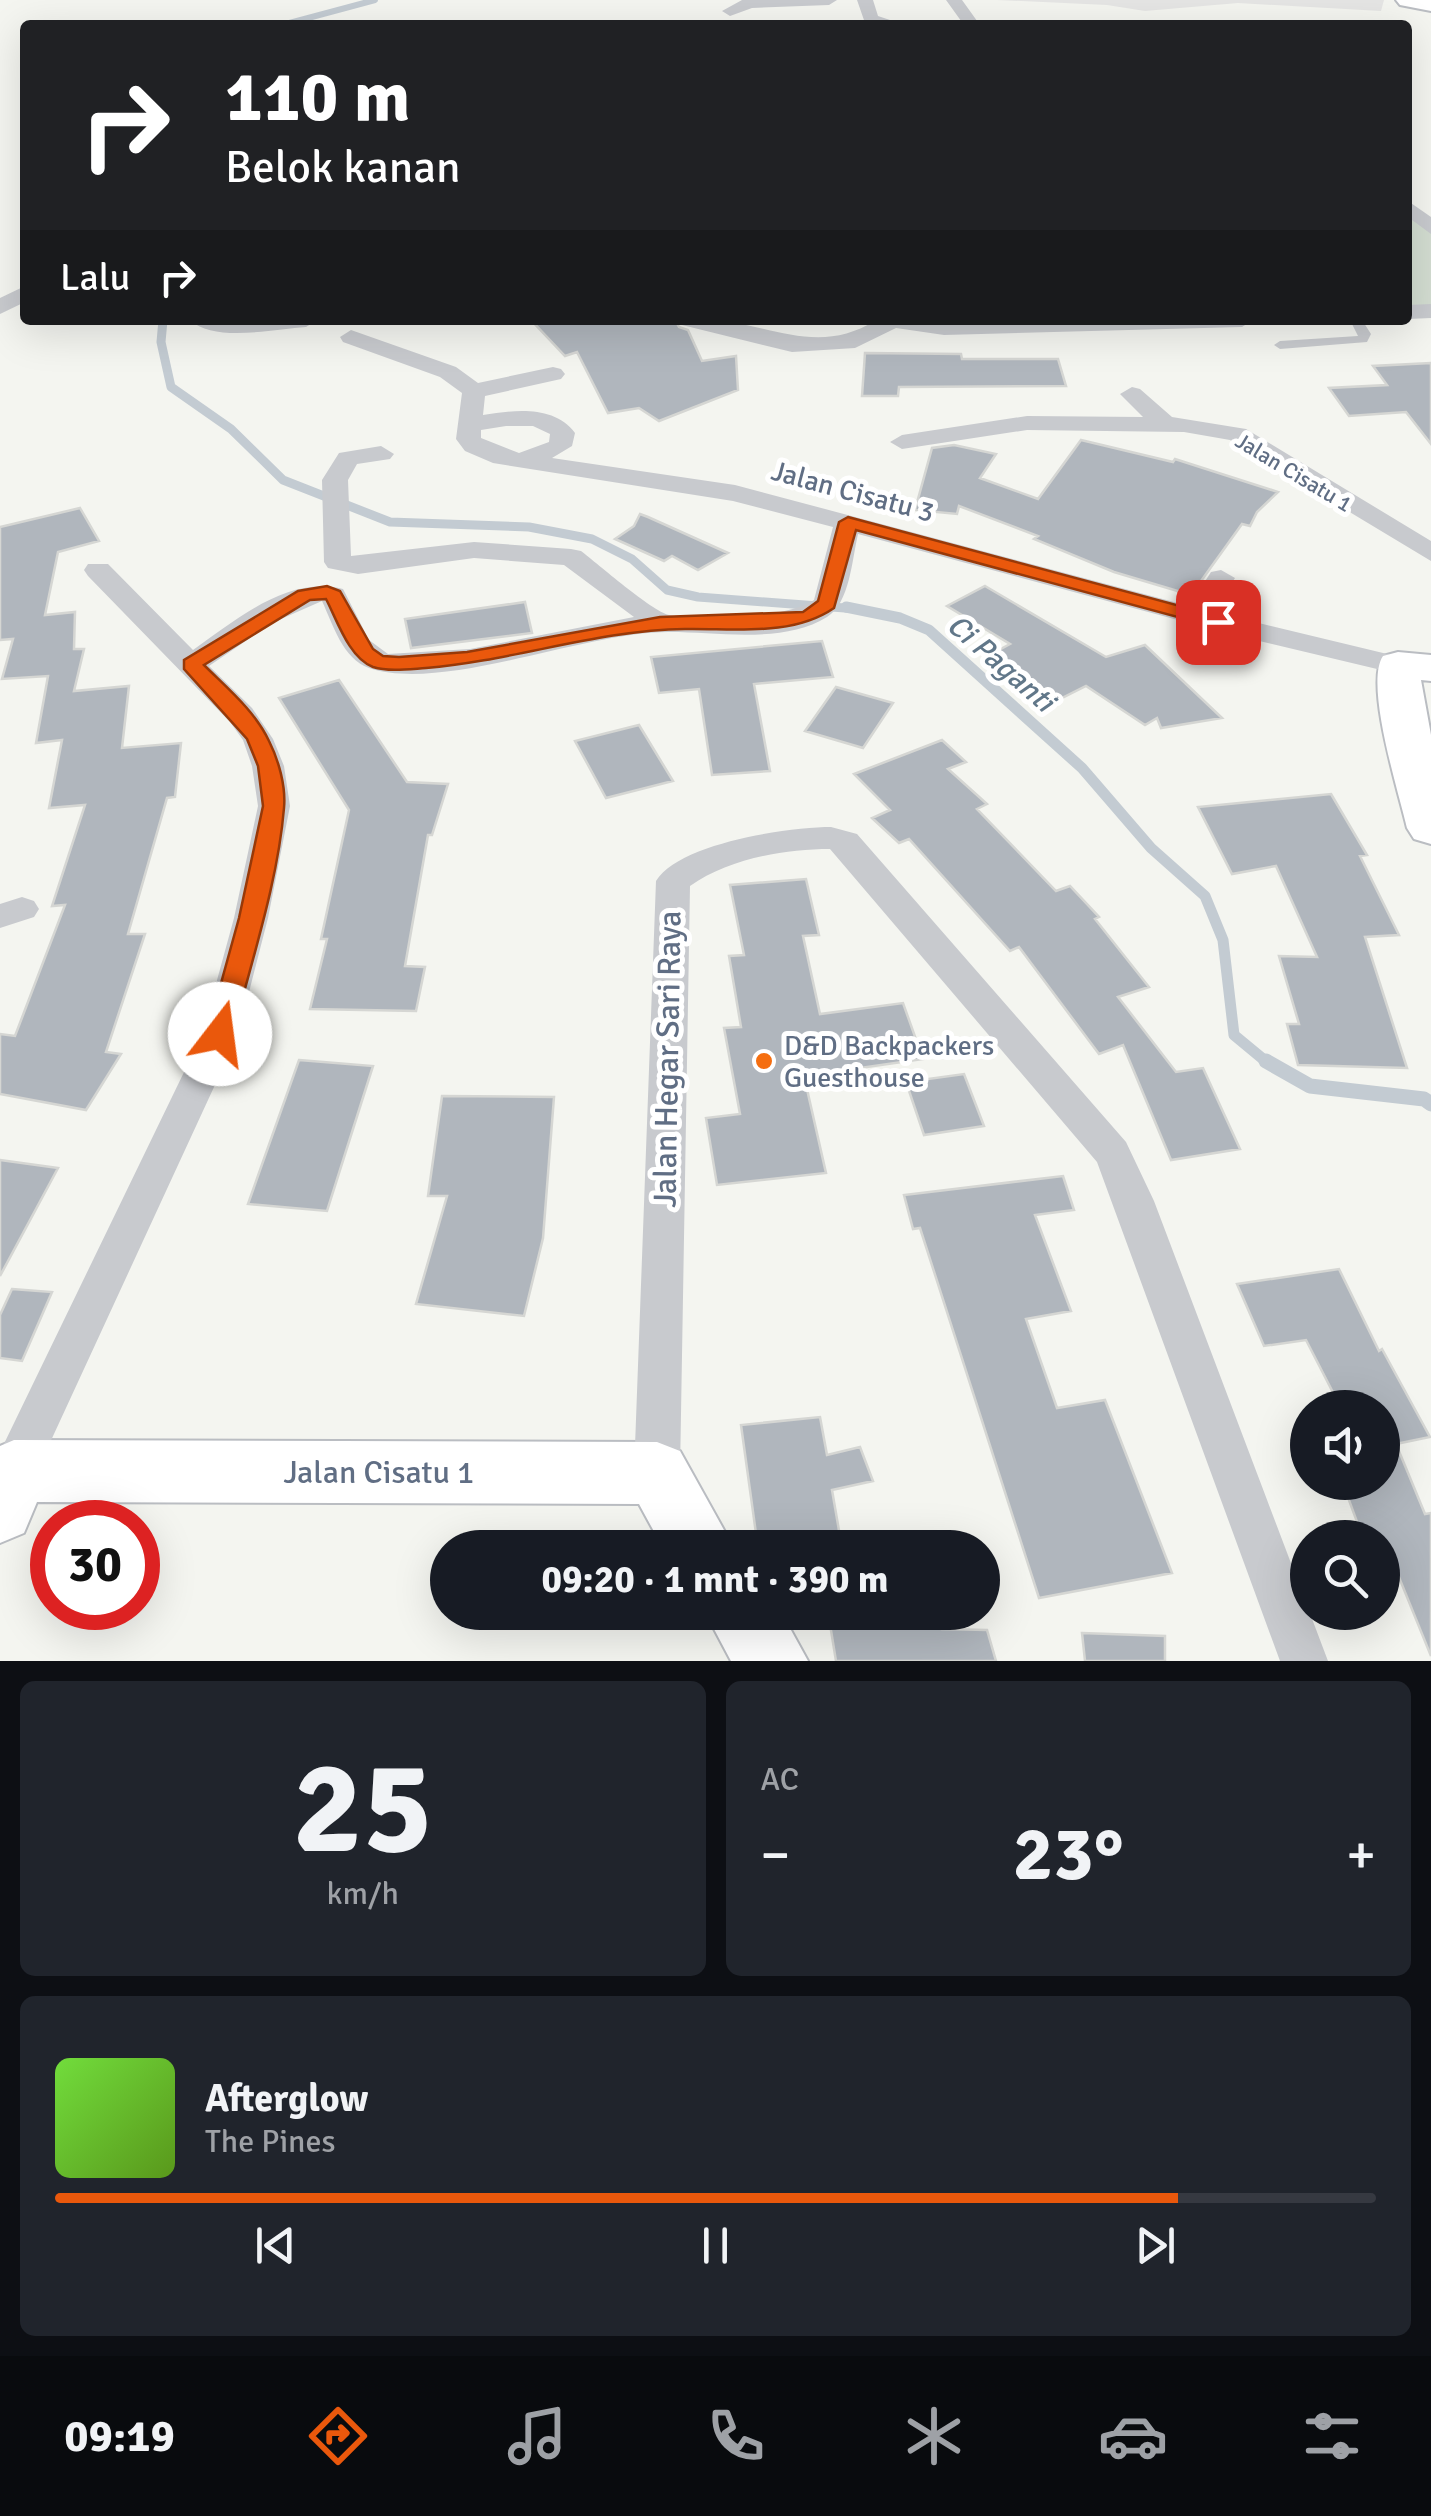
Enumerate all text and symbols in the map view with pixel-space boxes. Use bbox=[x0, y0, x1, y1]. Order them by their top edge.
text: 110 m bbox=[225, 54, 410, 140]
icon: right bbox=[60, 60, 190, 190]
text: Belok kanan bbox=[225, 140, 461, 195]
icon: right bbox=[150, 250, 205, 305]
text: Lalu bbox=[60, 254, 130, 301]
street label: Jalan Cisatu 1 bbox=[1231, 427, 1357, 518]
street label: Jalan Cisatu 3 bbox=[768, 454, 938, 530]
pin bbox=[1176, 580, 1261, 665]
icon: arrive bbox=[1191, 595, 1246, 650]
water label: Ci Paganti bbox=[939, 607, 1064, 722]
street label: Jalan Hegar Sari Raya bbox=[645, 910, 690, 1208]
position arrow bbox=[168, 982, 272, 1086]
place label: D&D Backpackers Guesthouse bbox=[784, 1029, 994, 1095]
marker: D&D Backpackers Guesthouse bbox=[753, 1050, 775, 1072]
map controls bbox=[1290, 1390, 1400, 1630]
button: sound bbox=[1290, 1390, 1400, 1500]
street label: Jalan Cisatu 1 bbox=[284, 1453, 474, 1492]
speed limit sign: 30 bbox=[30, 1500, 160, 1630]
button: search bbox=[1290, 1520, 1400, 1630]
text: 09:20 · 1 mnt · 390 m bbox=[541, 1556, 889, 1603]
text: 25 bbox=[293, 1729, 433, 1889]
text: AC bbox=[761, 1760, 799, 1799]
text: 23° bbox=[1013, 1808, 1124, 1901]
text: − bbox=[761, 1821, 790, 1889]
text: + bbox=[1346, 1821, 1376, 1889]
text: km/h bbox=[327, 1874, 399, 1913]
text: Afterglow bbox=[205, 2075, 368, 2122]
text: The Pines bbox=[205, 2122, 336, 2161]
icon: previous bbox=[248, 2218, 303, 2273]
icon: pause bbox=[688, 2218, 743, 2273]
icon: next bbox=[1128, 2218, 1183, 2273]
icon: directions bbox=[303, 2401, 373, 2471]
icon: music bbox=[502, 2401, 572, 2471]
icon: phone bbox=[701, 2401, 771, 2471]
icon: climate bbox=[899, 2401, 969, 2471]
icon: car bbox=[1098, 2401, 1168, 2471]
icon: filters bbox=[1297, 2401, 1367, 2471]
text: 09:19 bbox=[64, 2409, 175, 2464]

